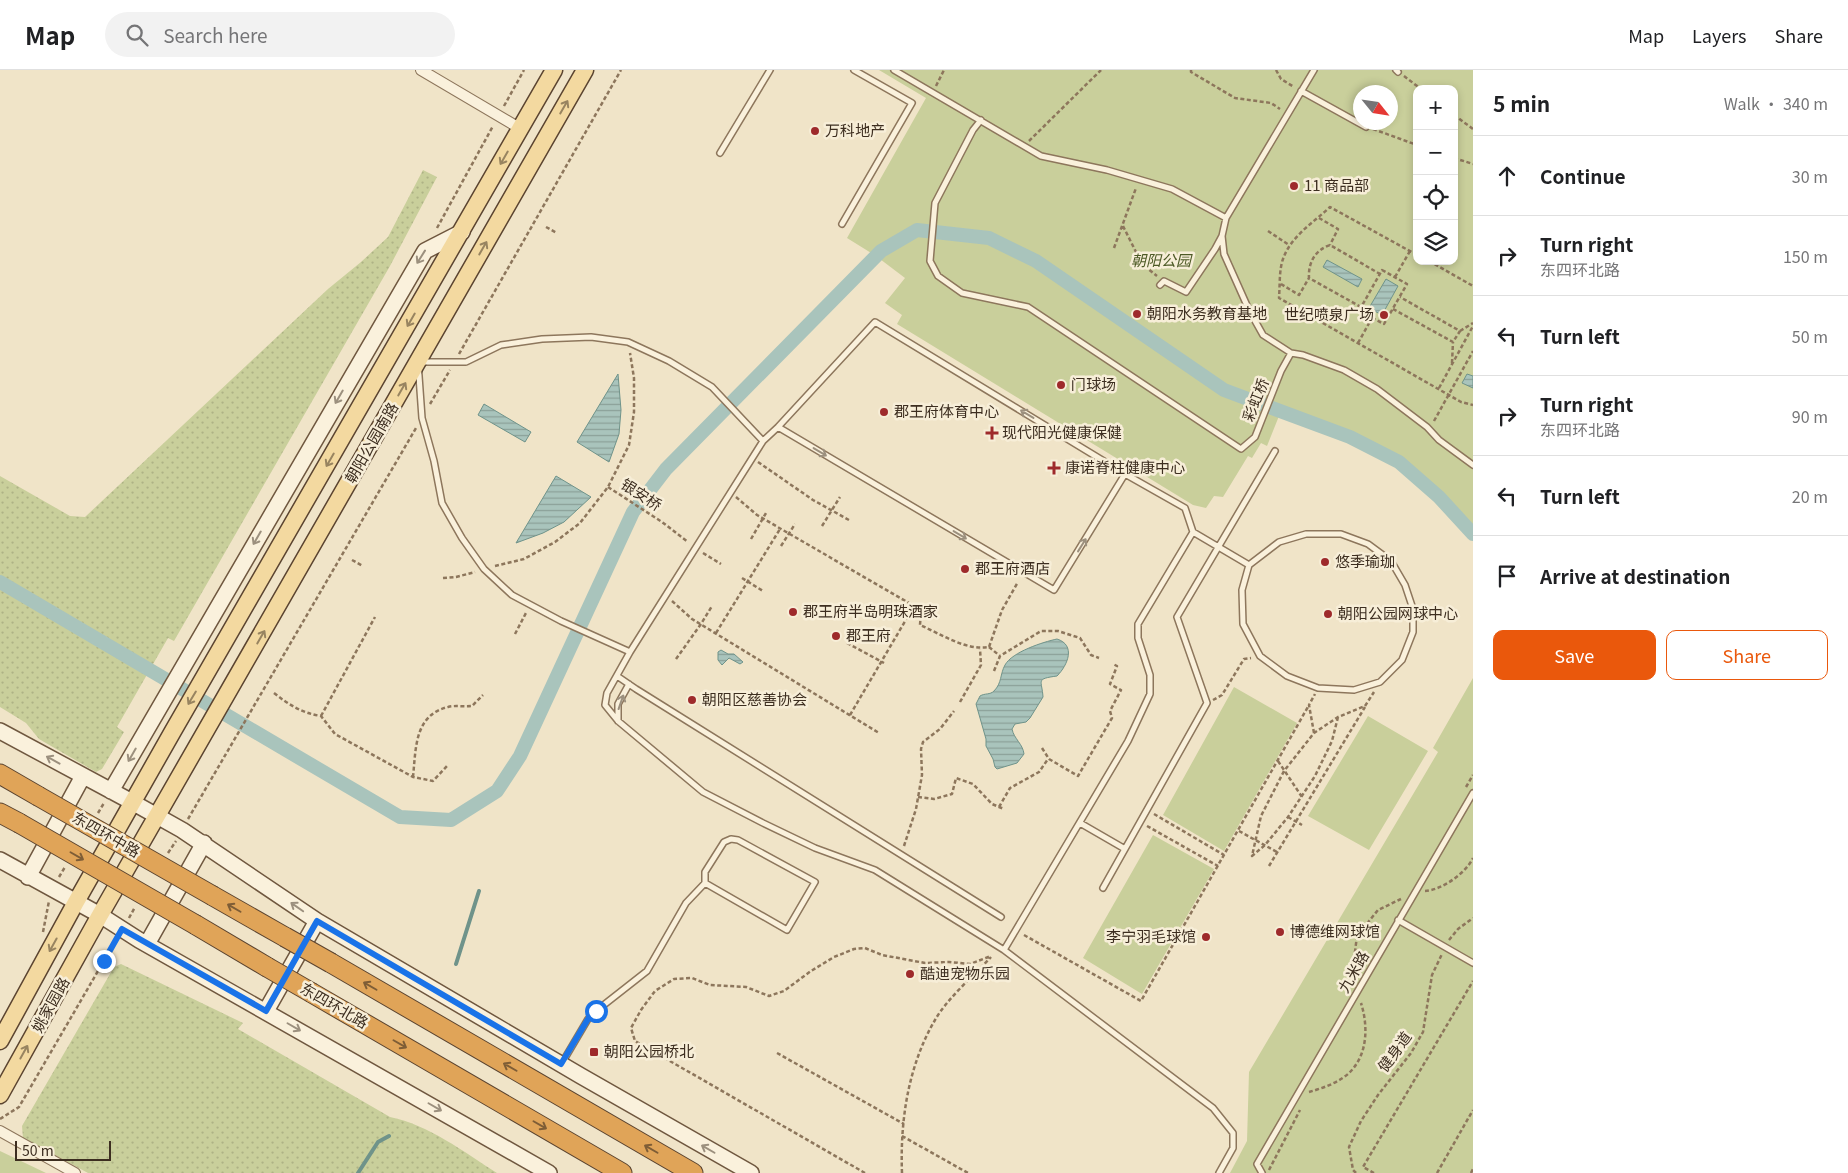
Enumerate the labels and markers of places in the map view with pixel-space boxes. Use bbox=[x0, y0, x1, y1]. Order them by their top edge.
place label: 万科地产 bbox=[825, 119, 885, 140]
marker: 万科地产 bbox=[809, 125, 821, 137]
place label: 11 商品部 bbox=[1304, 174, 1369, 195]
marker: 11 商品部 bbox=[1288, 180, 1300, 192]
place label: 朝阳水务教育基地 bbox=[1147, 302, 1267, 323]
place label: 世纪喷泉广场 bbox=[1284, 303, 1374, 324]
marker: 朝阳水务教育基地 bbox=[1131, 308, 1143, 320]
marker: 世纪喷泉广场 bbox=[1378, 309, 1390, 321]
place label: 门球场 bbox=[1071, 373, 1116, 394]
marker: 门球场 bbox=[1055, 379, 1067, 391]
place label: 郡王府体育中心 bbox=[894, 400, 999, 421]
marker: 郡王府体育中心 bbox=[878, 406, 890, 418]
place label: 现代阳光健康保健 bbox=[1002, 421, 1122, 442]
marker: 现代阳光健康保健 bbox=[986, 427, 998, 439]
place label: 康诺脊柱健康中心 bbox=[1065, 456, 1185, 477]
marker: 康诺脊柱健康中心 bbox=[1047, 461, 1061, 475]
place label: 悠季瑜珈 bbox=[1335, 550, 1395, 571]
marker: 悠季瑜珈 bbox=[1319, 556, 1331, 568]
place label: 郡王府酒店 bbox=[975, 557, 1050, 578]
marker: 郡王府酒店 bbox=[959, 563, 971, 575]
place label: 郡王府半岛明珠酒家 bbox=[803, 600, 938, 621]
place label: 朝阳公园网球中心 bbox=[1338, 602, 1458, 623]
marker: 郡王府半岛明珠酒家 bbox=[787, 606, 799, 618]
marker: 朝阳公园网球中心 bbox=[1322, 608, 1334, 620]
place label: 郡王府 bbox=[846, 624, 891, 645]
marker: 郡王府 bbox=[830, 630, 842, 642]
place label: 朝阳区慈善协会 bbox=[702, 688, 807, 709]
marker: 朝阳区慈善协会 bbox=[686, 694, 698, 706]
place label: 博德维网球馆 bbox=[1290, 920, 1380, 941]
place label: 李宁羽毛球馆 bbox=[1106, 925, 1196, 946]
marker: 博德维网球馆 bbox=[1274, 926, 1286, 938]
marker: 李宁羽毛球馆 bbox=[1200, 931, 1212, 943]
place label: 酷迪宠物乐园 bbox=[920, 962, 1010, 983]
marker: 酷迪宠物乐园 bbox=[904, 968, 916, 980]
place label: 朝阳公园桥北 bbox=[604, 1040, 694, 1061]
marker: 朝阳公园桥北 bbox=[588, 1046, 600, 1058]

